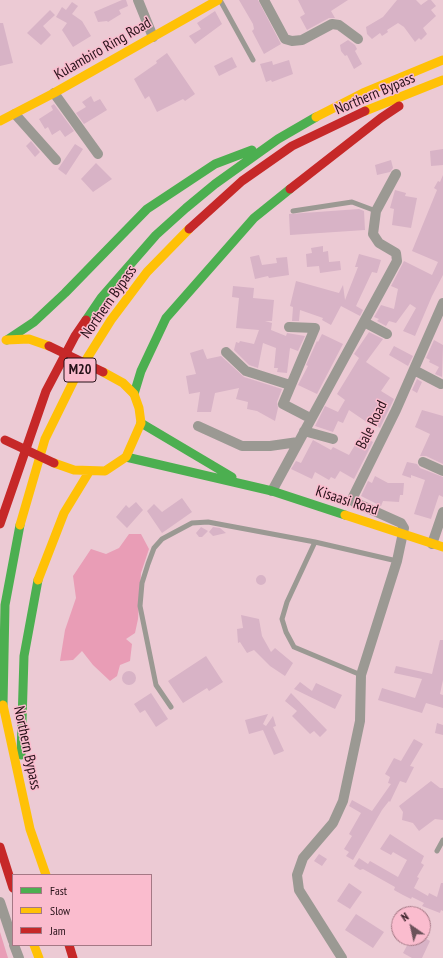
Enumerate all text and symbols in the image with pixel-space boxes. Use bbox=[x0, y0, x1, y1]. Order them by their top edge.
street label: Kulambiro Ring Road bbox=[51, 14, 155, 84]
street label: Northern Bypass bbox=[332, 69, 418, 119]
street label: Northern Bypass bbox=[77, 262, 141, 342]
road number: M20 bbox=[64, 358, 96, 382]
street label: Bale Road bbox=[353, 398, 391, 452]
street label: Kisaasi Road bbox=[313, 482, 381, 520]
street label: Northern Bypass bbox=[9, 704, 45, 792]
legend bbox=[12, 874, 152, 946]
text: Fast bbox=[50, 883, 67, 898]
text: Slow bbox=[50, 903, 70, 918]
north arrow bbox=[391, 906, 431, 946]
text: N bbox=[398, 909, 411, 924]
text: Jam bbox=[50, 923, 66, 938]

